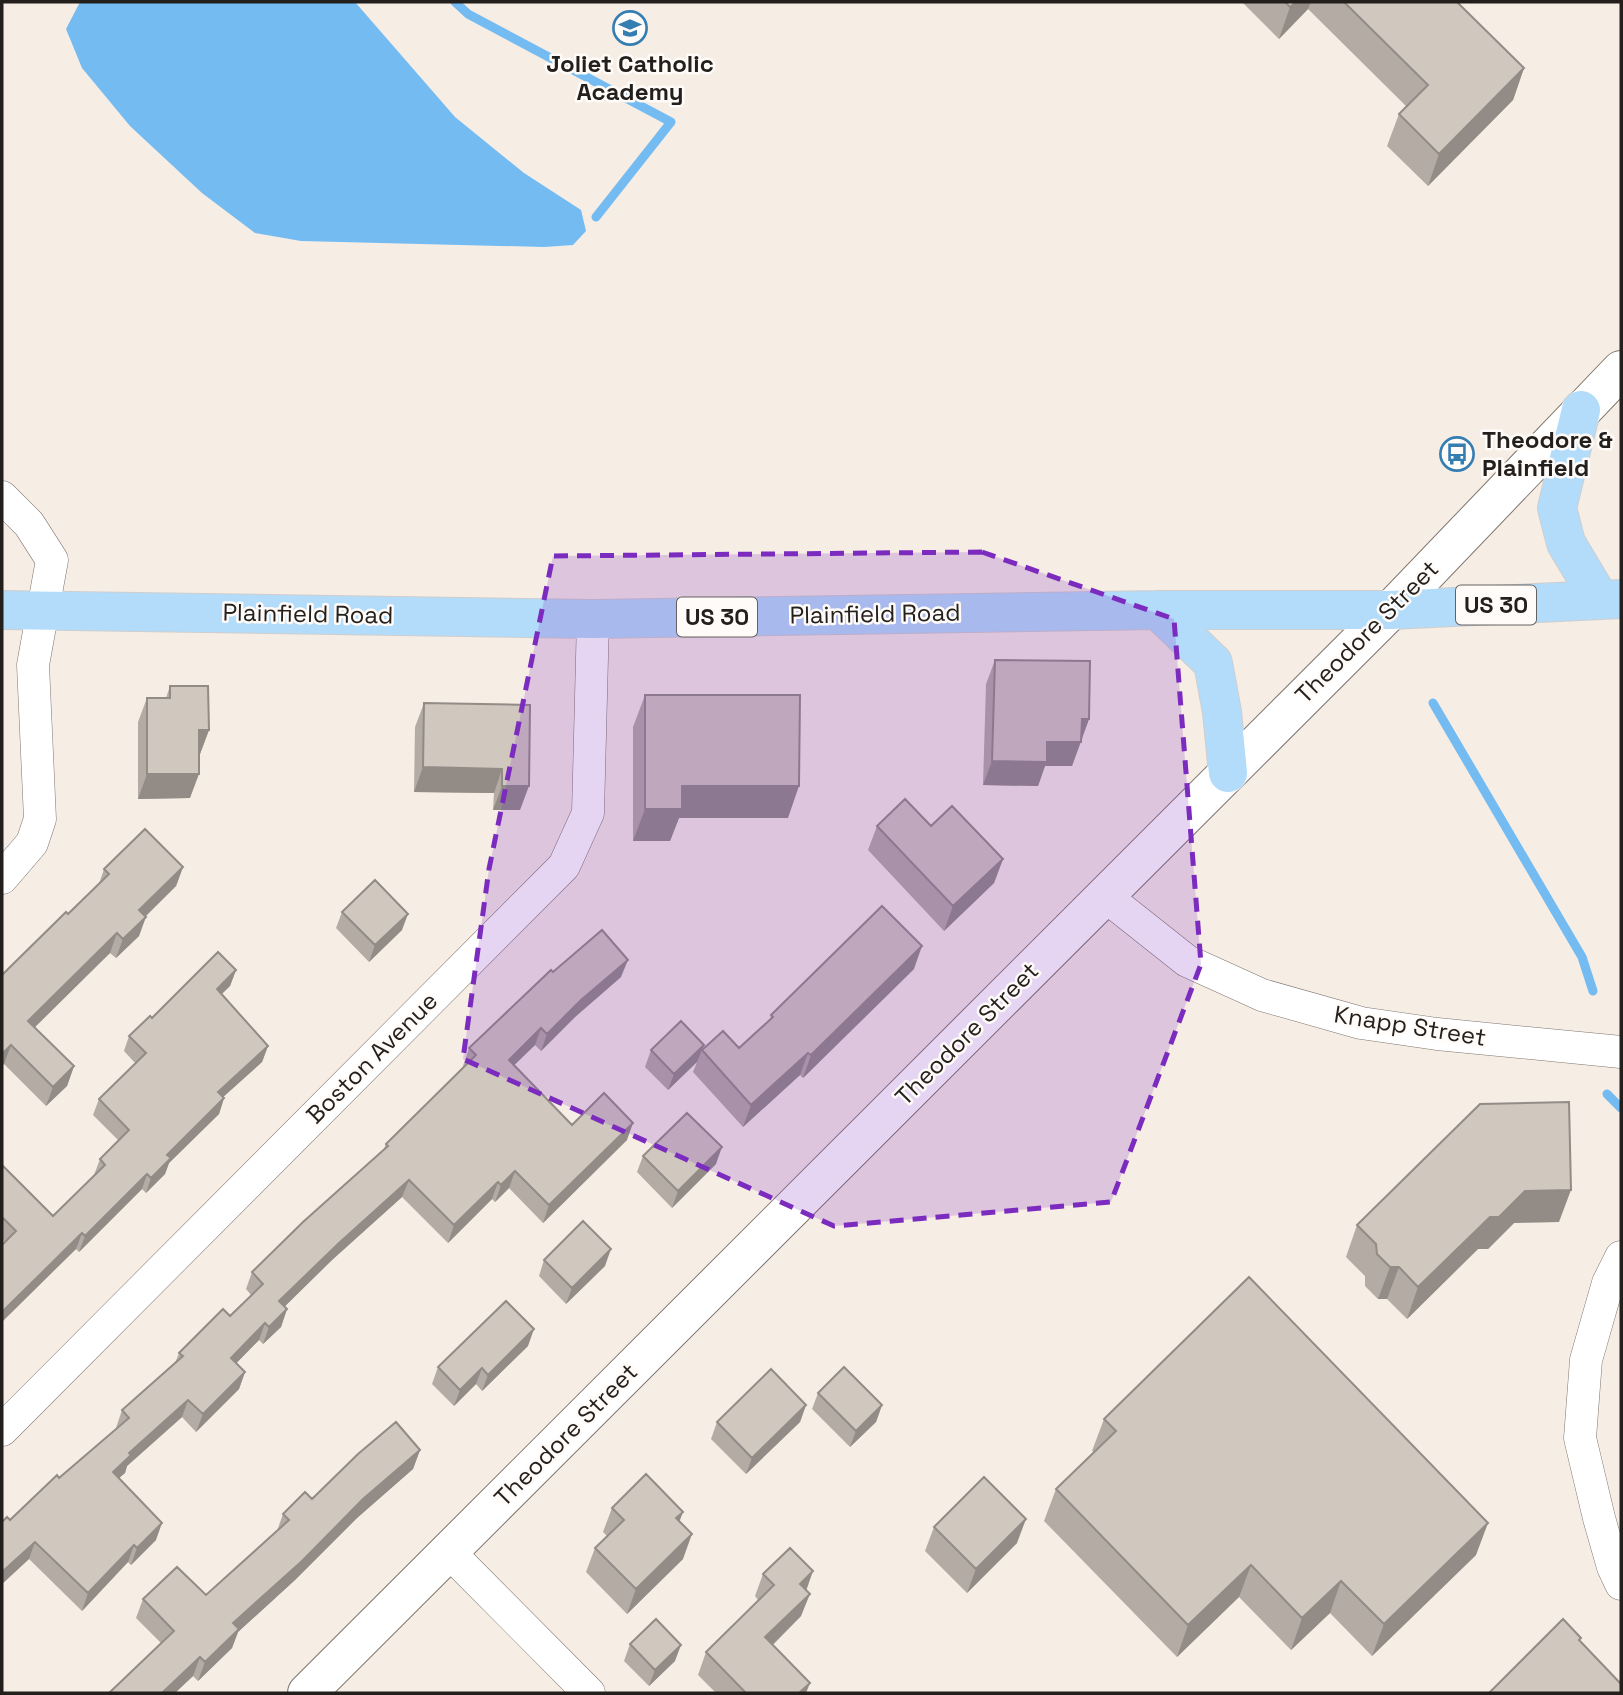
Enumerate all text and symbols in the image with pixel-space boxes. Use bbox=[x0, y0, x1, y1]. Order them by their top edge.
school or university icon: Joliet Catholic Academy bbox=[611, 9, 649, 47]
place label: Joliet Catholic Academy bbox=[546, 48, 714, 107]
place label: Theodore & Plainfield bbox=[1482, 424, 1613, 483]
bus stop icon: Theodore & Plainfield bbox=[1438, 435, 1476, 473]
street label: Theodore Street bbox=[1288, 553, 1445, 710]
road number: US 30 bbox=[1456, 586, 1536, 624]
street label: Plainfield Road bbox=[222, 597, 394, 630]
road number: US 30 bbox=[677, 597, 757, 636]
street label: Plainfield Road bbox=[789, 597, 961, 630]
street label: Theodore Street bbox=[888, 955, 1045, 1112]
street label: Boston Avenue bbox=[299, 985, 444, 1130]
street label: Knapp Street bbox=[1332, 998, 1488, 1053]
street label: Theodore Street bbox=[487, 1356, 644, 1513]

